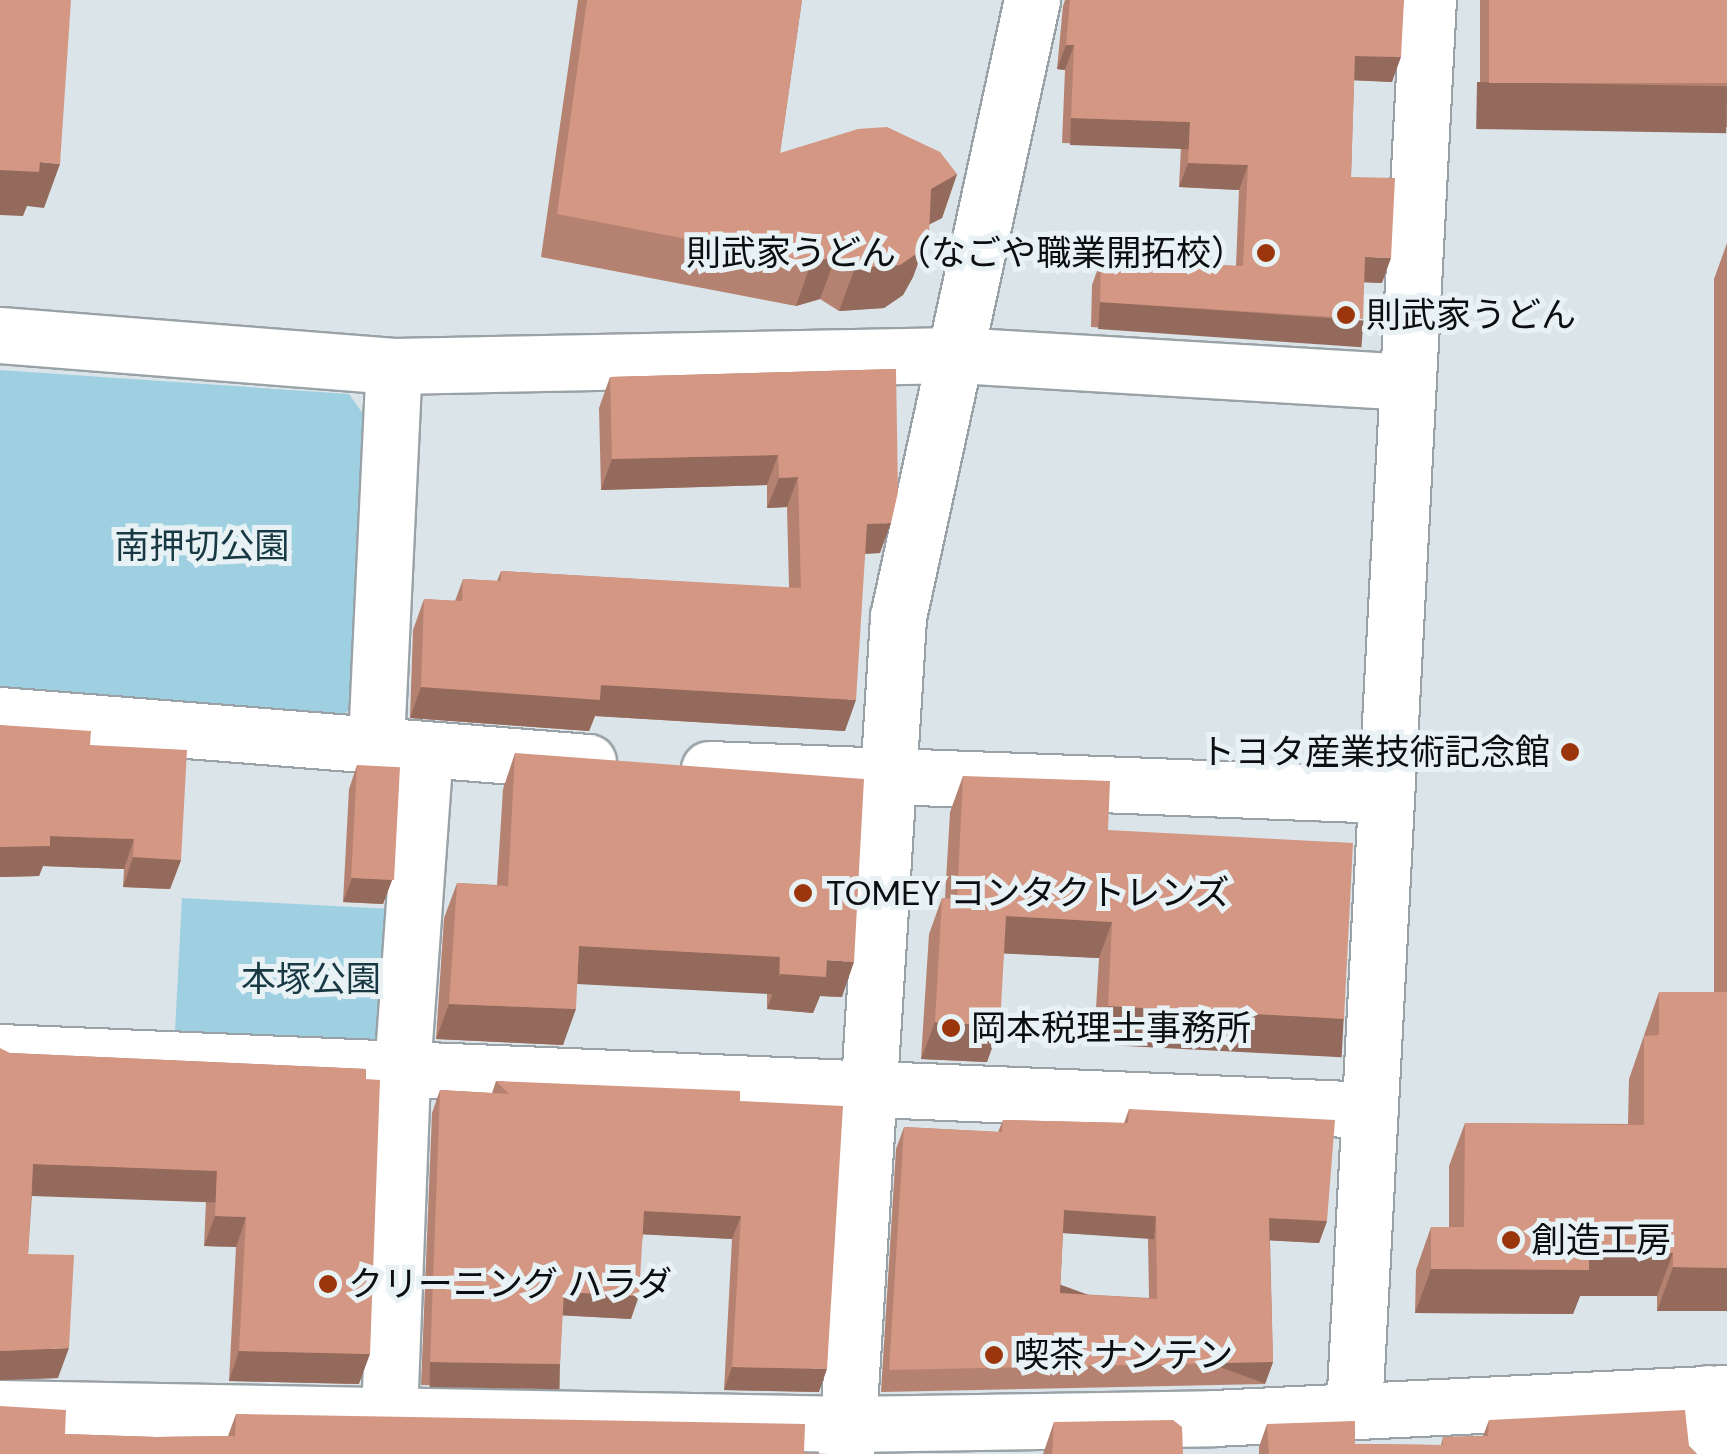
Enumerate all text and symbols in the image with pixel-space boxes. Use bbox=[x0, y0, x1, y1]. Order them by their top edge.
place label: 則武家うどん（なごや職業開拓校） bbox=[686, 232, 1246, 274]
marker: 則武家うどん（なごや職業開拓校） bbox=[1255, 242, 1277, 264]
place label: 則武家うどん bbox=[1366, 294, 1576, 336]
marker: 則武家うどん bbox=[1335, 304, 1357, 326]
park label: 南押切公園 bbox=[115, 525, 289, 567]
place label: トヨタ産業技術記念館 bbox=[1200, 731, 1550, 773]
marker: トヨタ産業技術記念館 bbox=[1559, 741, 1581, 763]
place label: TOMEY コンタクトレンズ bbox=[826, 872, 1230, 914]
marker: TOMEY コンタクトレンズ bbox=[790, 880, 816, 906]
park label: 本塚公園 bbox=[241, 958, 381, 1000]
place label: 岡本税理士事務所 bbox=[971, 1007, 1251, 1049]
marker: 岡本税理士事務所 bbox=[940, 1017, 962, 1039]
place label: 創造工房 bbox=[1531, 1219, 1671, 1261]
marker: 創造工房 bbox=[1500, 1229, 1522, 1251]
place label: クリーニング ハラダ bbox=[348, 1263, 672, 1305]
marker: クリーニング ハラダ bbox=[317, 1273, 339, 1295]
place label: 喫茶 ナンテン bbox=[1014, 1334, 1233, 1376]
marker: 喫茶 ナンテン bbox=[983, 1344, 1005, 1366]

